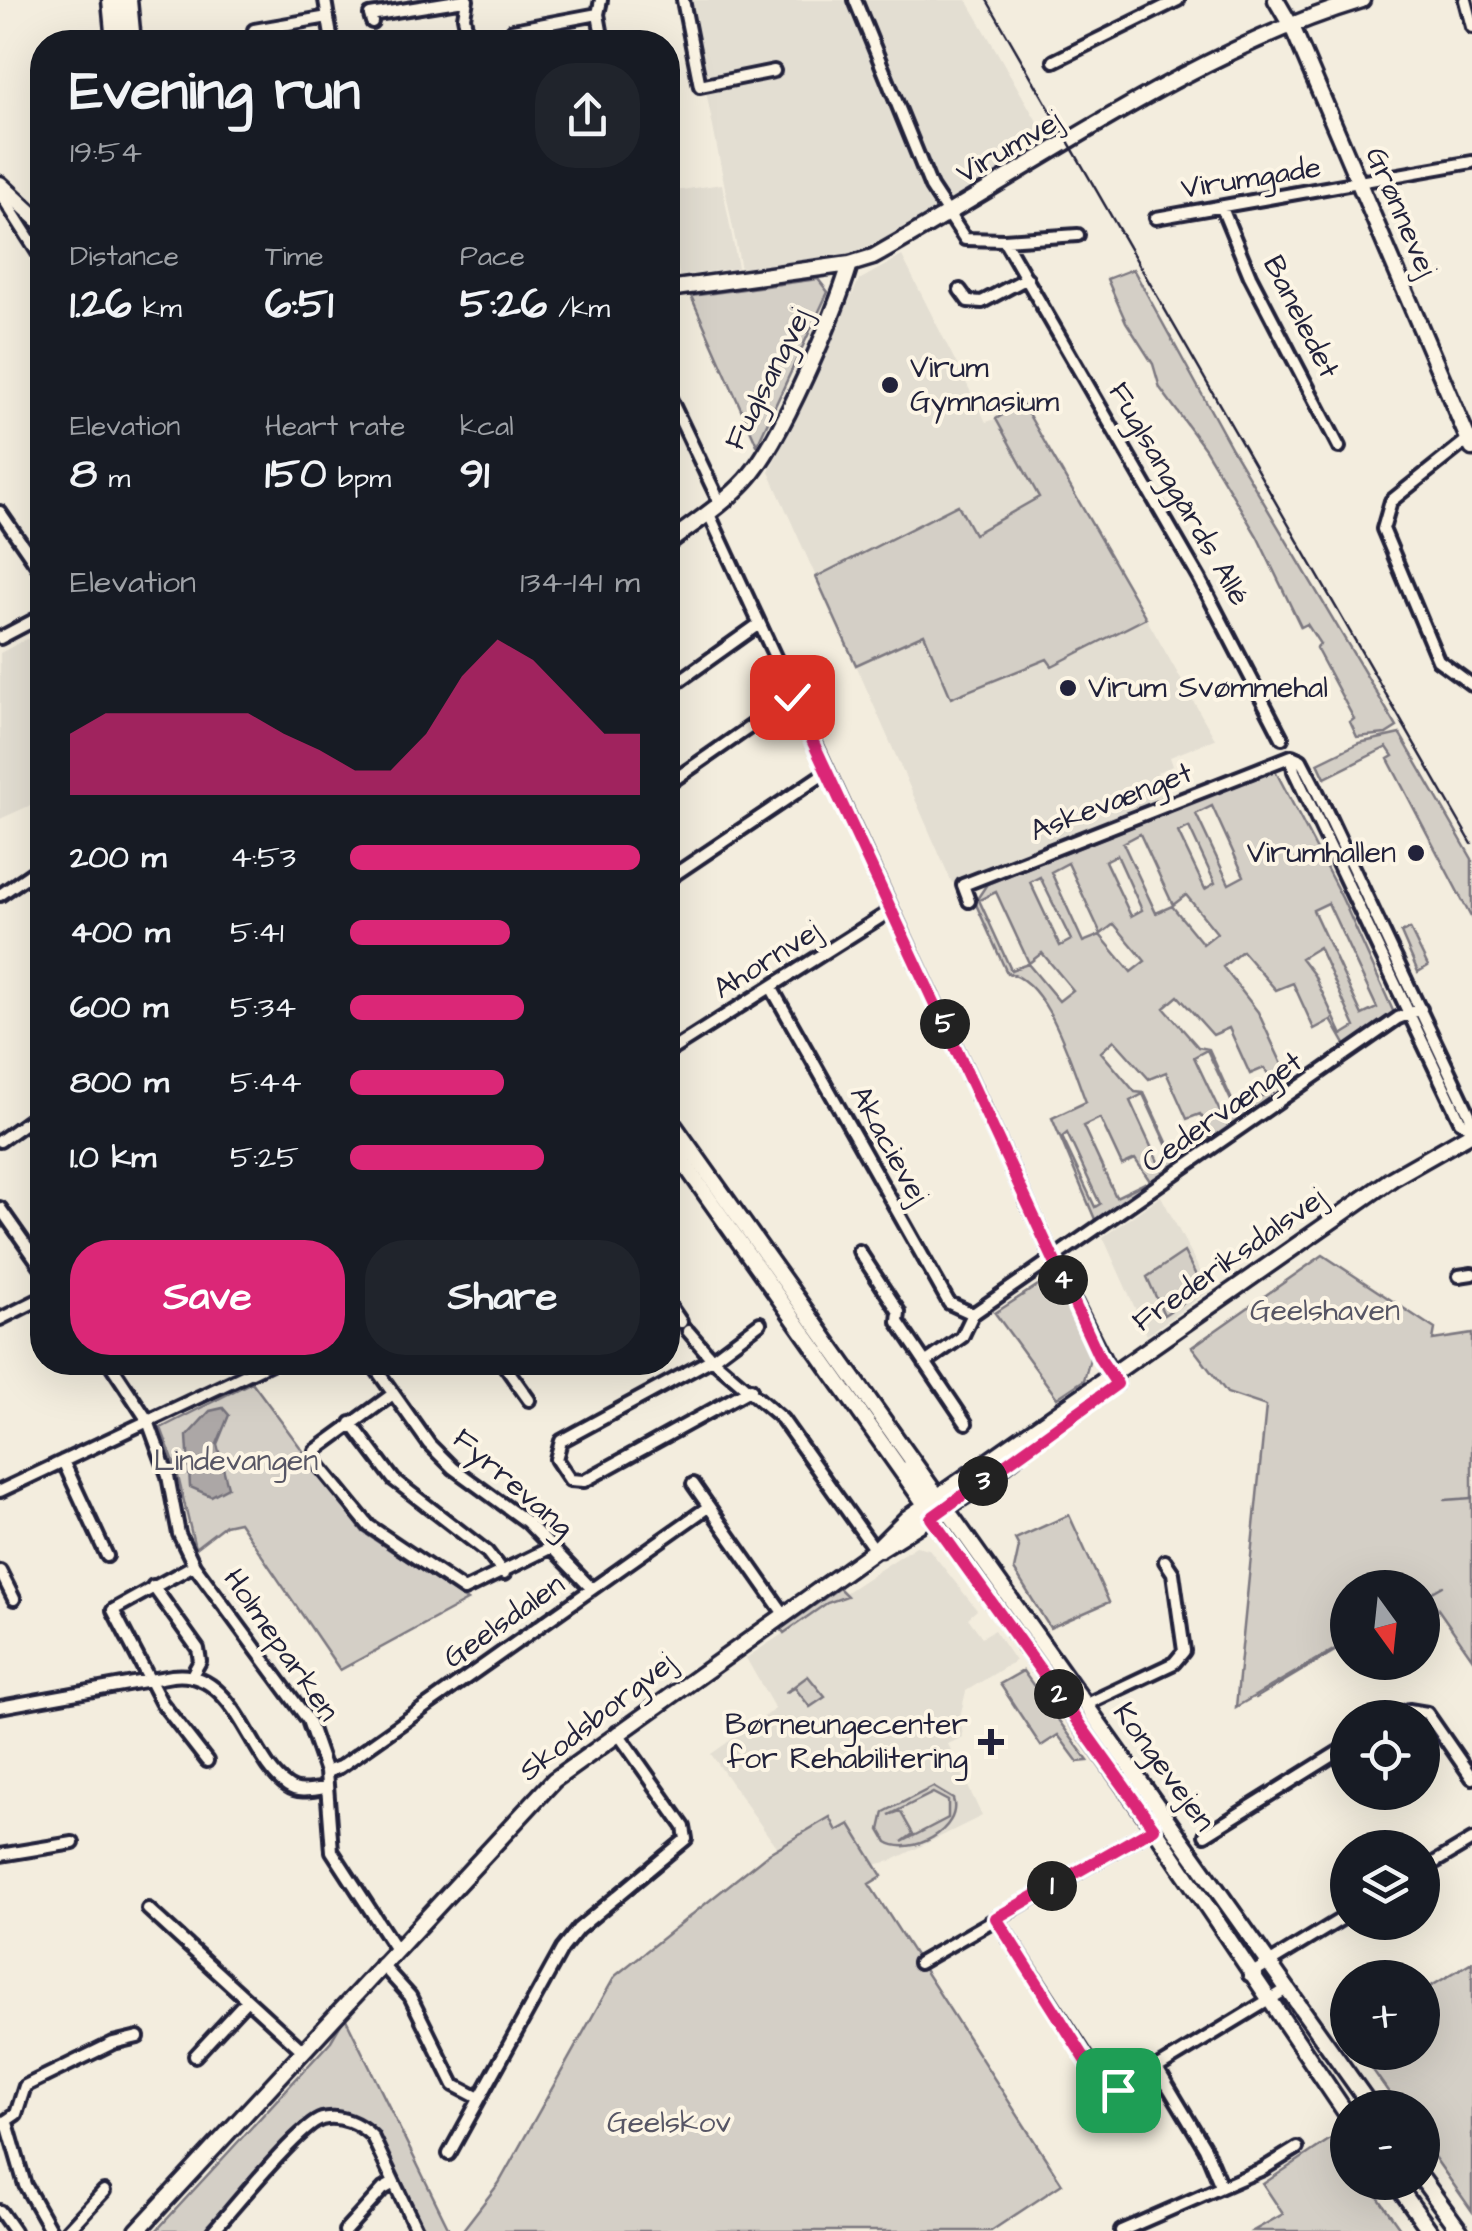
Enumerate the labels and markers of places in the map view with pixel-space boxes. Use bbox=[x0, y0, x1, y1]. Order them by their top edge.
place label: Virum Gymnasium bbox=[910, 347, 1060, 424]
marker: Virum Gymnasium bbox=[879, 374, 901, 396]
pin bbox=[750, 655, 835, 740]
place label: Virum Svømmehal bbox=[1088, 667, 1328, 709]
marker: Virum Svømmehal bbox=[1057, 677, 1079, 699]
place label: Virumhallen bbox=[1247, 832, 1396, 874]
marker: Virumhallen bbox=[1405, 842, 1427, 864]
pin: 5 bbox=[920, 999, 970, 1049]
pin: 4 bbox=[1038, 1255, 1088, 1305]
pin: 3 bbox=[958, 1456, 1008, 1506]
pin: 2 bbox=[1034, 1669, 1084, 1719]
place label: Børneungecenter for Rehabilitering bbox=[725, 1704, 968, 1781]
marker: Børneungecenter for Rehabilitering bbox=[978, 1729, 1004, 1755]
pin: 1 bbox=[1027, 1861, 1077, 1911]
pin bbox=[1076, 2048, 1161, 2133]

